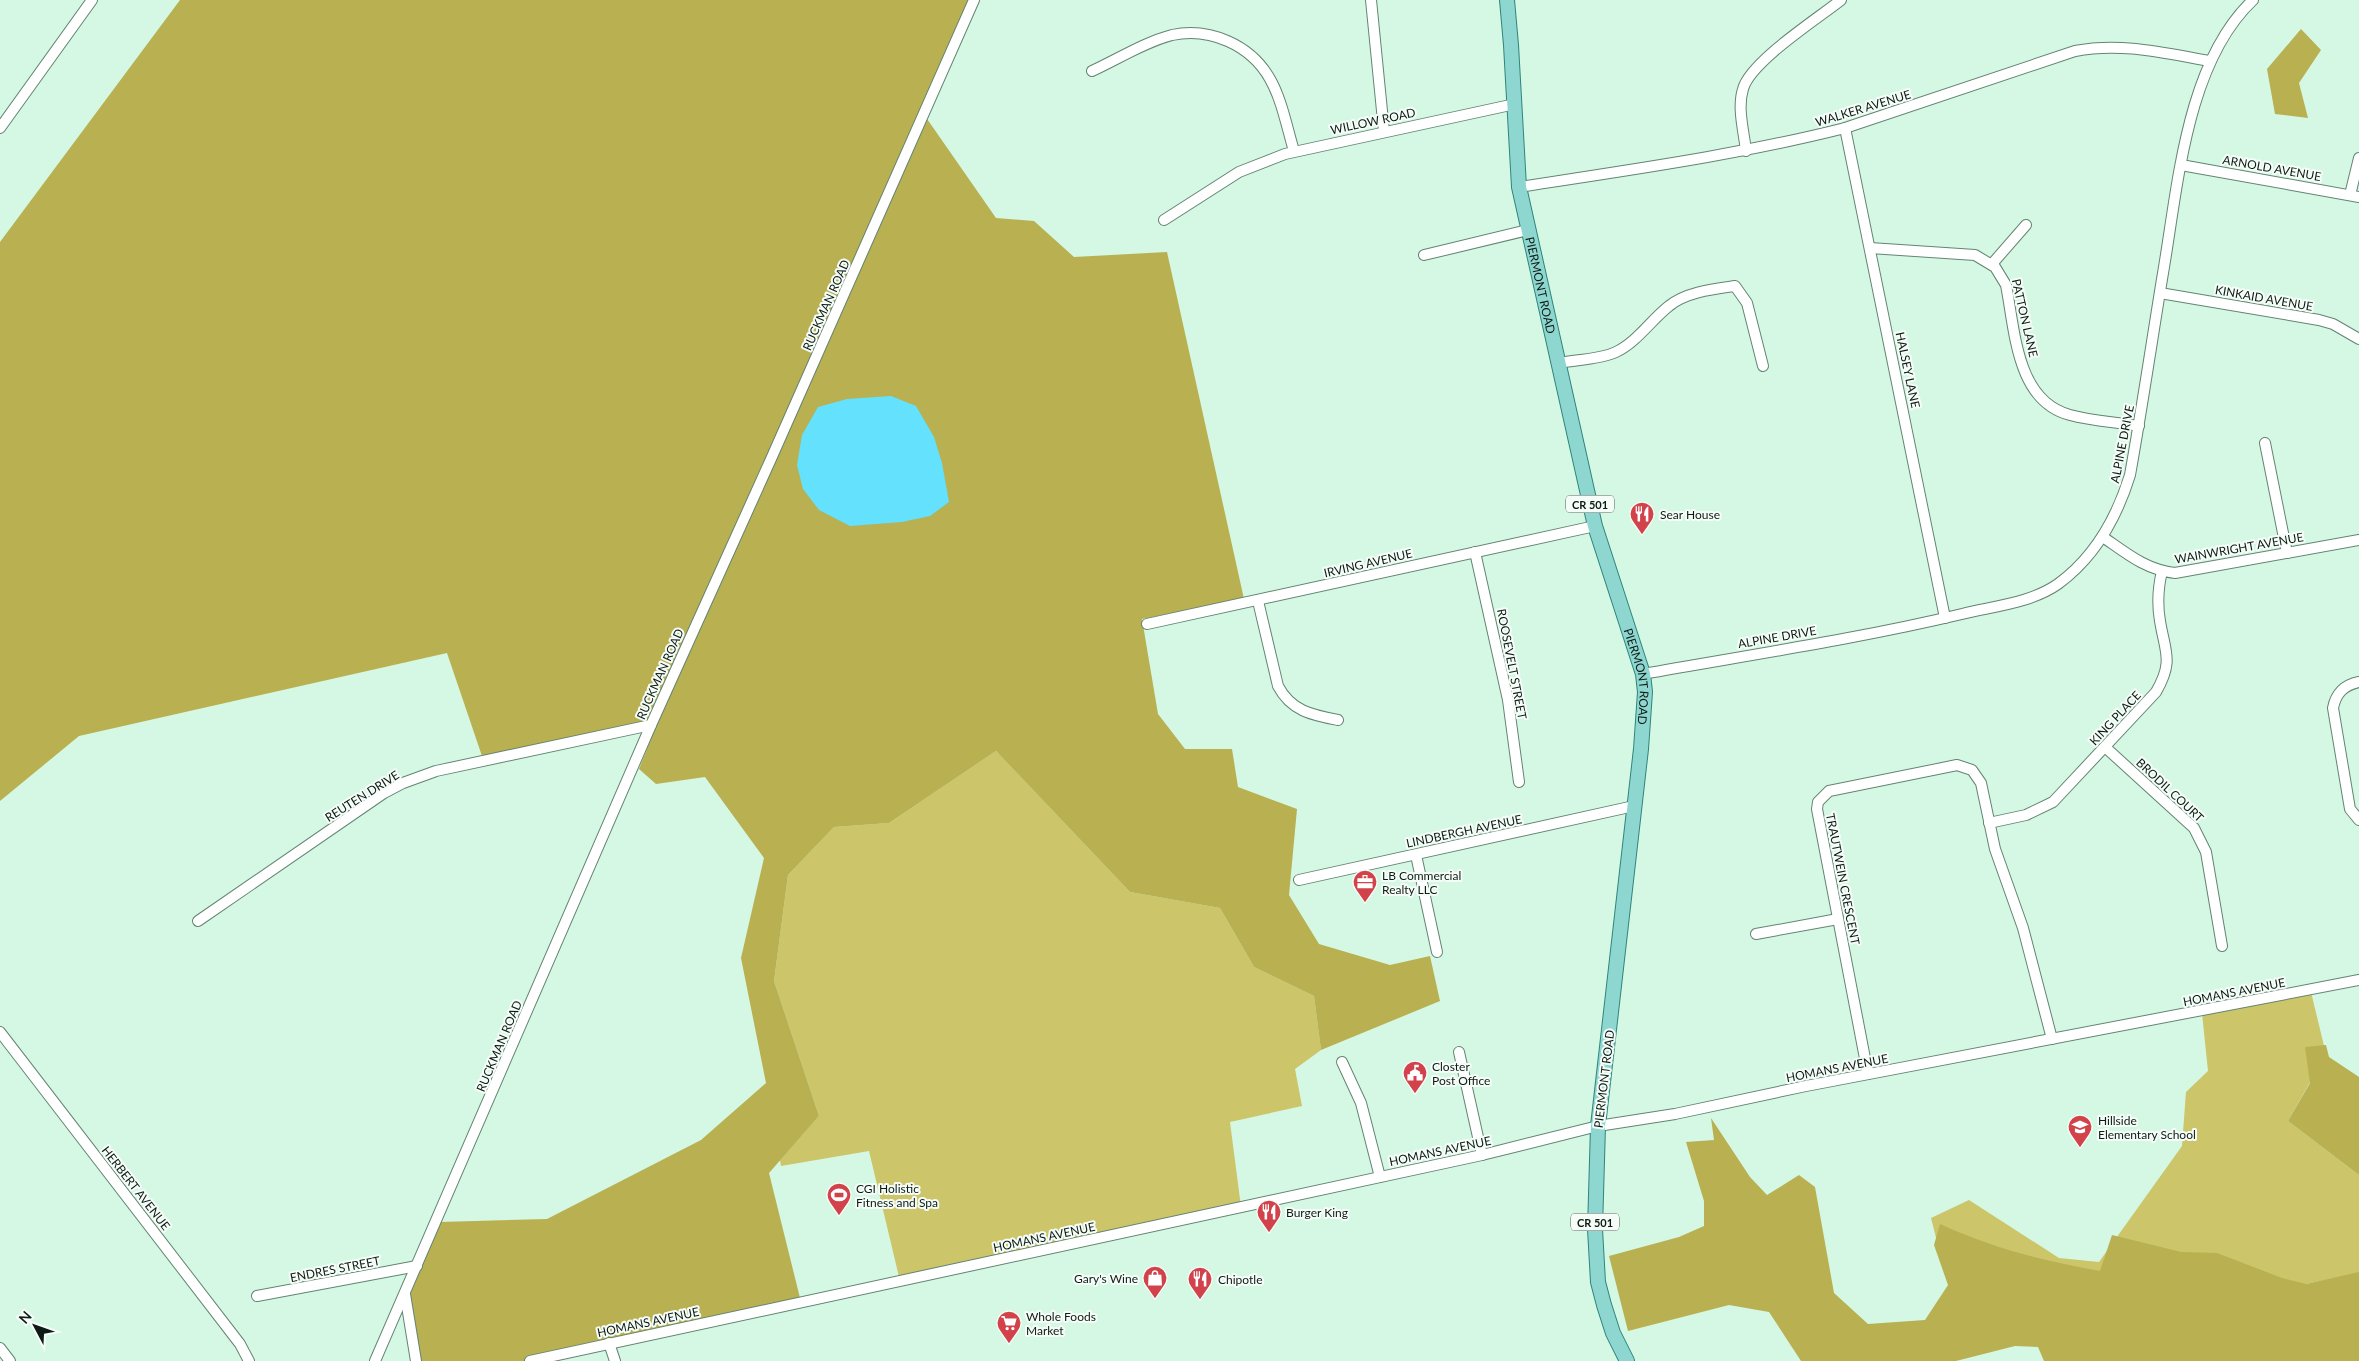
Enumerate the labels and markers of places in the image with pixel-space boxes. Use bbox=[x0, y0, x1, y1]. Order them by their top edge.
restaurant icon: Sear House bbox=[1629, 501, 1655, 535]
place label: Sear House bbox=[1660, 507, 1720, 522]
place label: LB Commercial Realty LLC bbox=[1382, 868, 1461, 897]
office icon: LB Commercial Realty LLC bbox=[1352, 869, 1378, 903]
place label: Closter Post Office bbox=[1432, 1059, 1490, 1088]
public building icon: Closter Post Office bbox=[1402, 1060, 1428, 1094]
place label: Hillside Elementary School bbox=[2098, 1113, 2196, 1142]
school or university icon: Hillside Elementary School bbox=[2067, 1114, 2093, 1148]
place label: CGI Holistic Fitness and Spa bbox=[856, 1181, 938, 1210]
sports icon: CGI Holistic Fitness and Spa bbox=[826, 1182, 852, 1216]
restaurant icon: Burger King bbox=[1256, 1199, 1282, 1233]
place label: Burger King bbox=[1286, 1205, 1348, 1220]
shop icon: Gary's Wine bbox=[1142, 1265, 1168, 1299]
restaurant icon: Chipotle bbox=[1187, 1266, 1213, 1300]
place label: Gary's Wine bbox=[1074, 1271, 1138, 1286]
place label: Chipotle bbox=[1218, 1272, 1262, 1287]
place label: Whole Foods Market bbox=[1026, 1309, 1096, 1338]
supermarket icon: Whole Foods Market bbox=[996, 1310, 1022, 1344]

